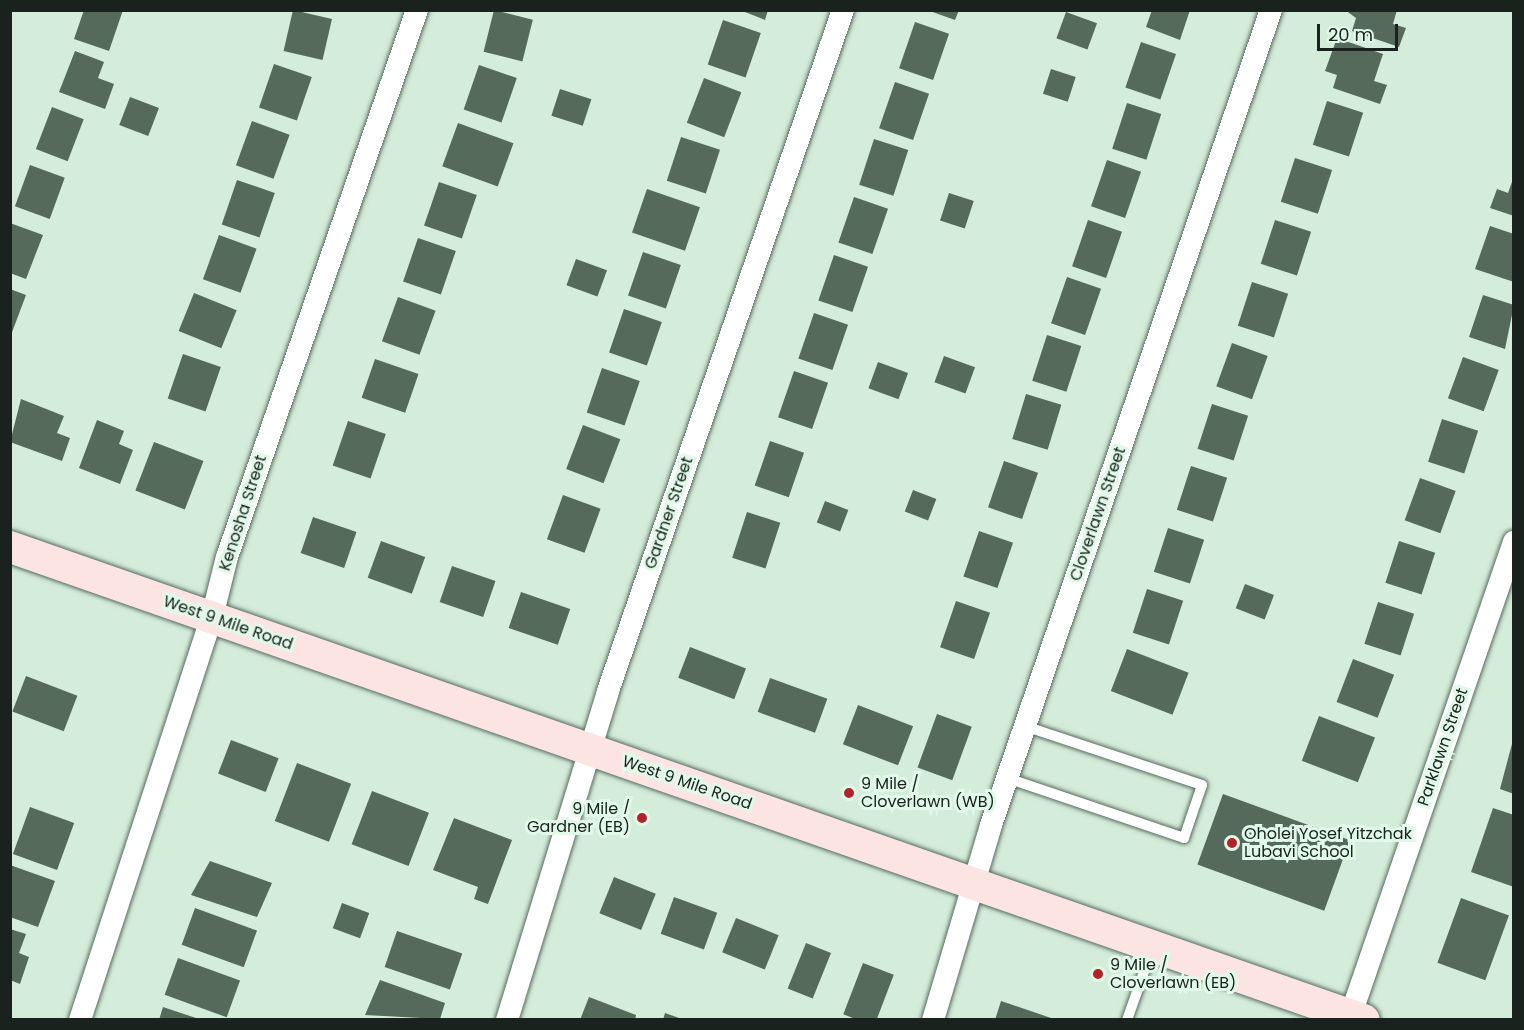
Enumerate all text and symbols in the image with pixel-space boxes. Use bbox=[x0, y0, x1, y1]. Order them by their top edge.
scale bar bbox=[1320, 12, 1401, 50]
text: 20 m bbox=[1328, 22, 1373, 47]
street label: Cloverlawn Street bbox=[1066, 444, 1130, 584]
street label: Kenosha Street bbox=[215, 453, 271, 573]
street label: Gardner Street bbox=[641, 454, 697, 572]
street label: West 9 Mile Road bbox=[161, 592, 295, 654]
street label: Parklawn Street bbox=[1414, 685, 1472, 809]
street label: West 9 Mile Road bbox=[620, 752, 754, 814]
place label: 9 Mile / Cloverlawn (WB) bbox=[861, 774, 995, 812]
marker: 9 Mile / Cloverlawn (WB) bbox=[842, 786, 856, 800]
place label: 9 Mile / Gardner (EB) bbox=[527, 799, 630, 837]
marker: 9 Mile / Gardner (EB) bbox=[635, 811, 649, 825]
place label: Oholei Yosef Yitzchak Lubavi School bbox=[1244, 824, 1412, 862]
marker: Oholei Yosef Yitzchak Lubavi School bbox=[1225, 836, 1239, 850]
place label: 9 Mile / Cloverlawn (EB) bbox=[1110, 955, 1236, 993]
marker: 9 Mile / Cloverlawn (EB) bbox=[1091, 967, 1105, 981]

